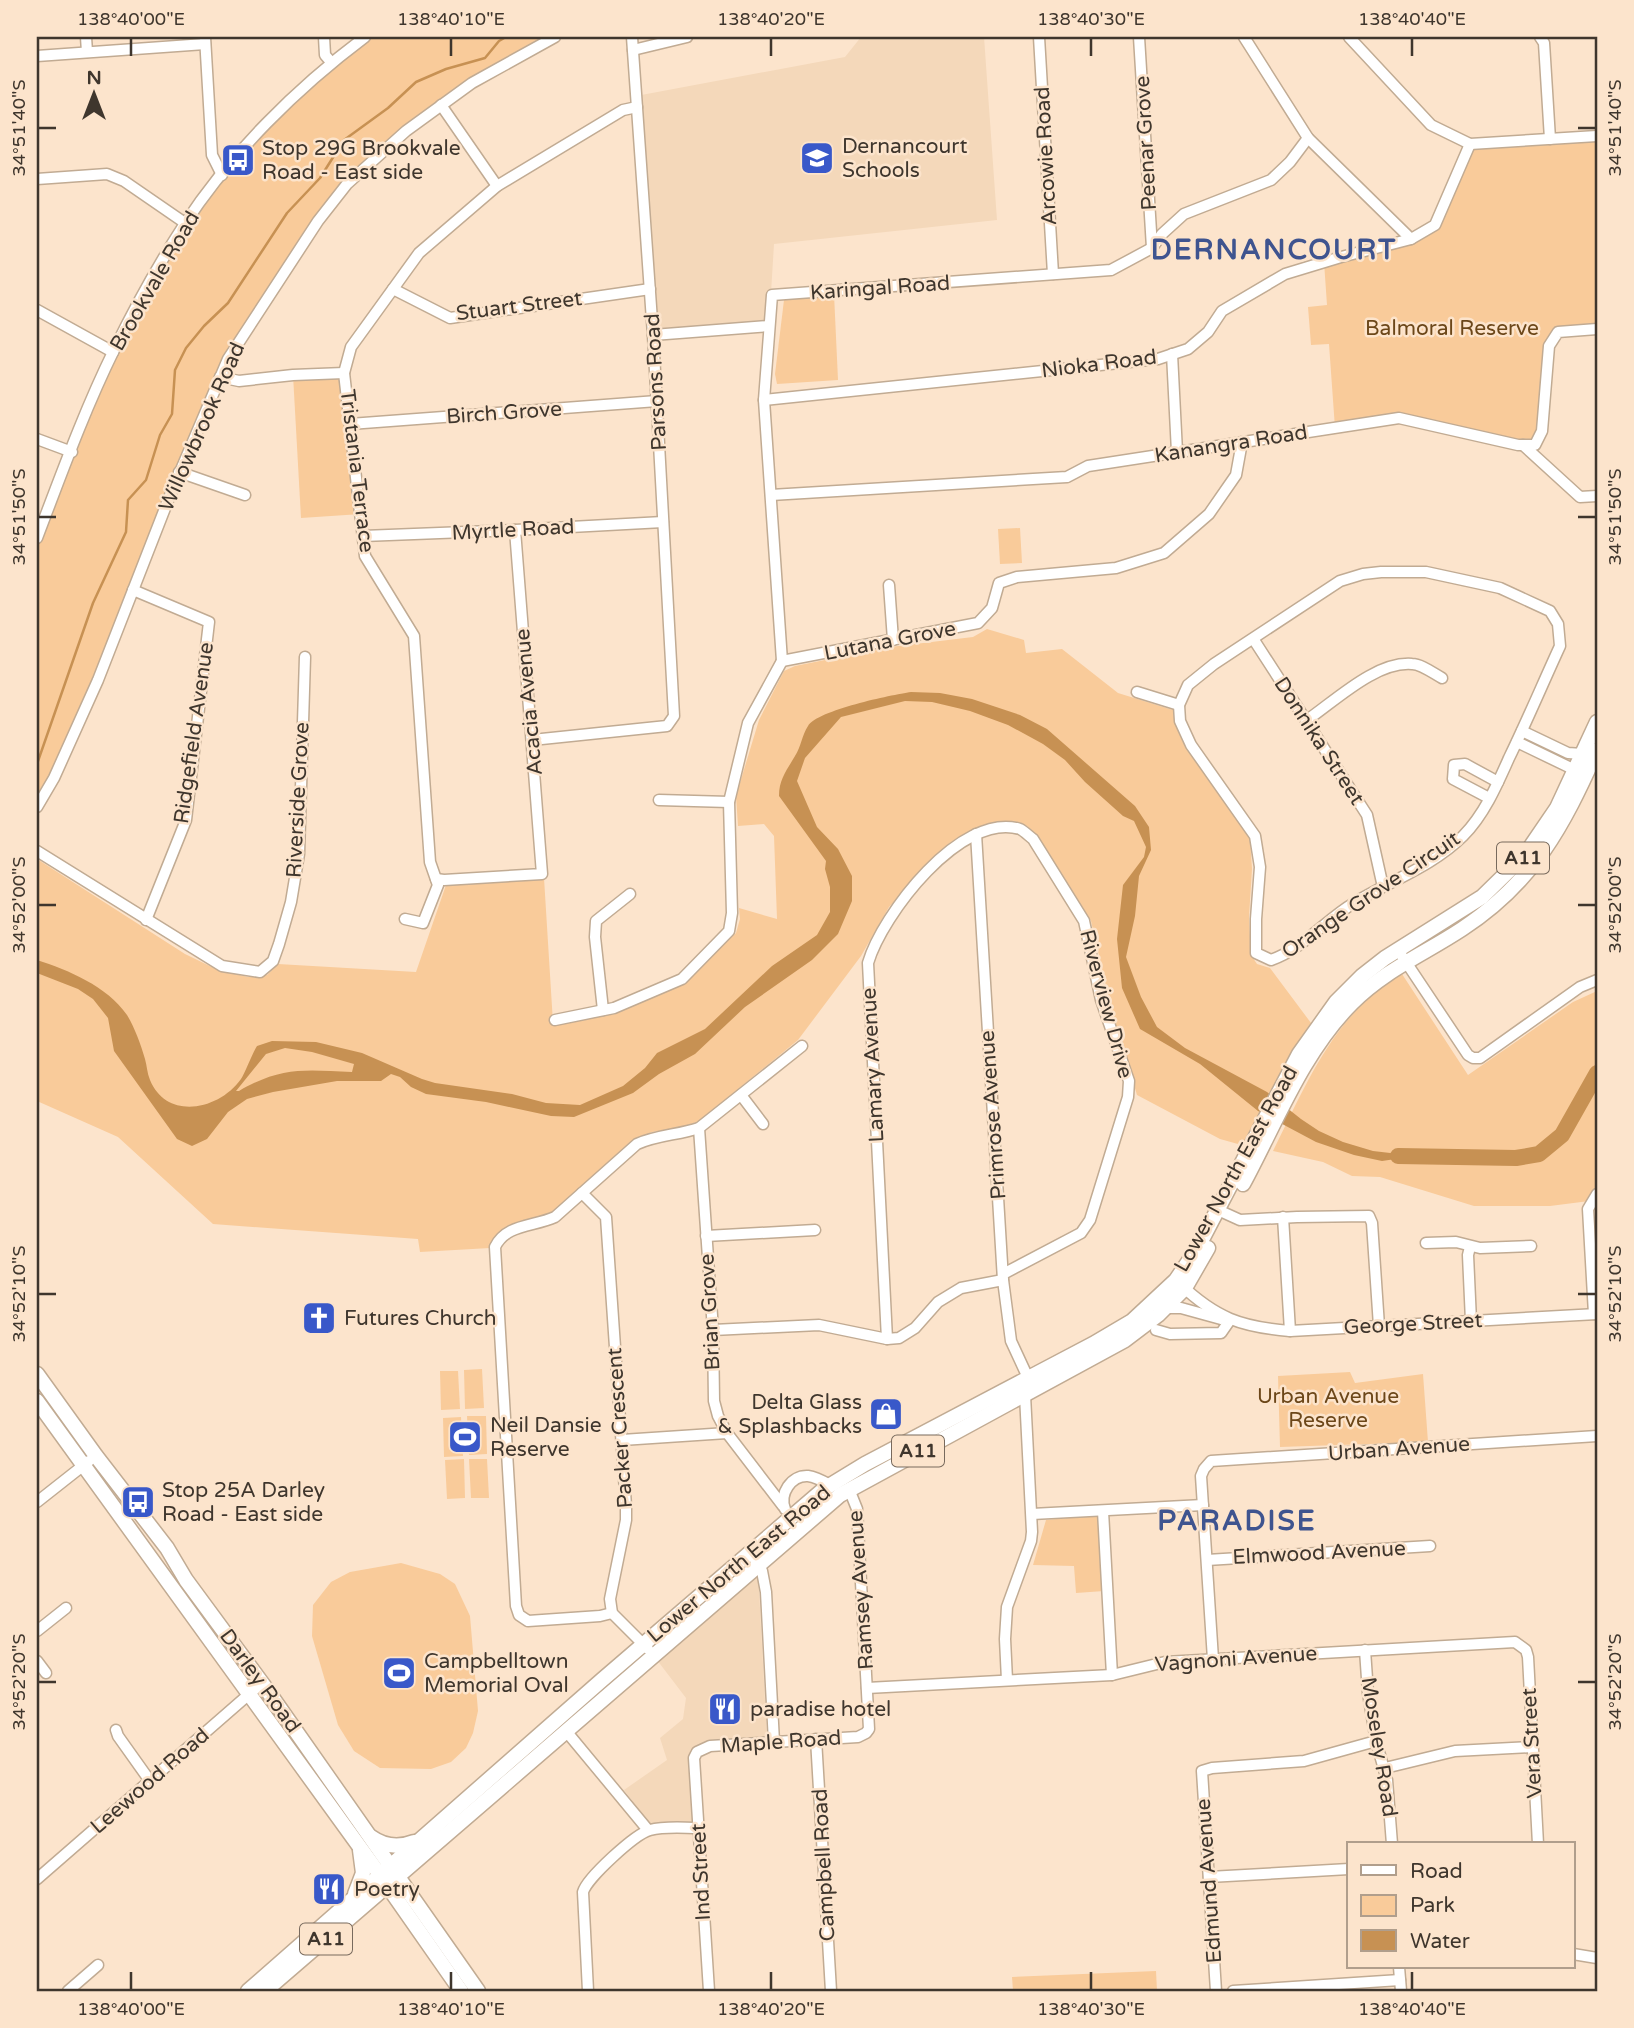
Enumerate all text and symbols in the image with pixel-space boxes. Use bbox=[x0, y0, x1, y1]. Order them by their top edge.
text: 138°40'00"E bbox=[77, 8, 185, 30]
text: 138°40'10"E bbox=[397, 8, 505, 30]
text: 138°40'20"E bbox=[717, 8, 825, 30]
text: 138°40'30"E bbox=[1037, 8, 1145, 30]
text: 138°40'40"E bbox=[1358, 8, 1466, 30]
north arrow bbox=[60, 60, 130, 130]
text: N bbox=[86, 67, 102, 89]
street label: Peenar Grove bbox=[1130, 75, 1162, 211]
text: 34°51'40"S bbox=[8, 79, 30, 177]
text: 34°51'40"S bbox=[1604, 79, 1626, 177]
street label: Arcowie Road bbox=[1030, 86, 1062, 226]
place label: Dernancourt Schools bbox=[842, 134, 967, 183]
place label: Stop 29G Brookvale Road - East side bbox=[262, 136, 461, 185]
school or university icon: Dernancourt Schools bbox=[798, 139, 836, 177]
bus stop icon: Stop 29G Brookvale Road - East side bbox=[219, 141, 257, 179]
street label: Brookvale Road bbox=[105, 207, 205, 355]
district label: DERNANCOURT bbox=[1151, 233, 1397, 267]
street label: Karingal Road bbox=[809, 271, 951, 305]
street label: Stuart Street bbox=[455, 286, 583, 326]
street label: Parsons Road bbox=[640, 313, 672, 451]
park label: Balmoral Reserve bbox=[1365, 316, 1539, 341]
street label: Willowbrook Road bbox=[154, 339, 250, 515]
street label: Nioka Road bbox=[1040, 345, 1158, 383]
street label: Tristania Terrace bbox=[335, 388, 379, 554]
street label: Birch Grove bbox=[445, 396, 563, 430]
street label: Kanangra Road bbox=[1153, 420, 1309, 468]
text: 34°51'50"S bbox=[8, 468, 30, 566]
text: 34°51'50"S bbox=[1604, 468, 1626, 566]
street label: Myrtle Road bbox=[451, 514, 575, 546]
street label: Lutana Grove bbox=[822, 616, 958, 666]
street label: Acacia Avenue bbox=[510, 627, 548, 776]
street label: Ridgefield Avenue bbox=[169, 641, 219, 825]
street label: Donnika Street bbox=[1268, 672, 1370, 810]
street label: Riverside Grove bbox=[281, 721, 315, 879]
street label: Orange Grove Circuit bbox=[1277, 826, 1465, 964]
road number: A11 bbox=[1497, 842, 1549, 874]
text: 34°52'00"S bbox=[8, 856, 30, 954]
text: 34°52'00"S bbox=[1604, 856, 1626, 954]
street label: Riverview Drive bbox=[1074, 927, 1138, 1081]
street label: Lamary Avenue bbox=[856, 987, 890, 1143]
street label: Primrose Avenue bbox=[975, 1029, 1011, 1200]
street label: Lower North East Road bbox=[1169, 1062, 1303, 1276]
text: 34°52'10"S bbox=[8, 1245, 30, 1343]
text: 34°52'10"S bbox=[1604, 1245, 1626, 1343]
street label: Brian Grove bbox=[694, 1253, 726, 1371]
church icon: Futures Church bbox=[300, 1299, 338, 1337]
place label: Futures Church bbox=[344, 1306, 497, 1331]
street label: George Street bbox=[1343, 1308, 1483, 1340]
street label: Packer Crescent bbox=[602, 1347, 638, 1509]
park label: Urban Avenue Reserve bbox=[1257, 1384, 1399, 1433]
place label: Delta Glass & Splashbacks bbox=[718, 1390, 862, 1439]
shop icon: Delta Glass & Splashbacks bbox=[867, 1395, 905, 1433]
place label: Neil Dansie Reserve bbox=[490, 1413, 602, 1462]
sports icon: Neil Dansie Reserve bbox=[446, 1418, 484, 1456]
street label: Urban Avenue bbox=[1327, 1432, 1471, 1466]
road number: A11 bbox=[892, 1436, 944, 1466]
place label: Stop 25A Darley Road - East side bbox=[162, 1478, 325, 1527]
street label: Lower North East Road bbox=[642, 1480, 836, 1648]
bus stop icon: Stop 25A Darley Road - East side bbox=[119, 1483, 157, 1521]
district label: PARADISE bbox=[1157, 1504, 1317, 1538]
street label: Ramsey Avenue bbox=[843, 1509, 879, 1671]
street label: Elmwood Avenue bbox=[1232, 1536, 1406, 1570]
street label: Darley Road bbox=[214, 1624, 306, 1738]
text: 34°52'20"S bbox=[8, 1633, 30, 1731]
text: 34°52'20"S bbox=[1604, 1633, 1626, 1731]
street label: Vagnoni Avenue bbox=[1154, 1641, 1318, 1677]
place label: Campbelltown Memorial Oval bbox=[424, 1649, 569, 1698]
sports icon: Campbelltown Memorial Oval bbox=[380, 1654, 418, 1692]
street label: Moseley Road bbox=[1356, 1675, 1402, 1819]
street label: Vera Street bbox=[1517, 1687, 1547, 1799]
restaurant icon: paradise hotel bbox=[706, 1690, 744, 1728]
place label: paradise hotel bbox=[750, 1697, 891, 1722]
street label: Leewood Road bbox=[85, 1723, 215, 1839]
street label: Maple Road bbox=[720, 1725, 842, 1759]
street label: Campbell Road bbox=[808, 1788, 840, 1942]
street label: Edmund Avenue bbox=[1191, 1798, 1227, 1964]
street label: Ind Street bbox=[686, 1823, 716, 1921]
legend bbox=[1347, 1842, 1574, 1968]
text: Road bbox=[1410, 1859, 1463, 1884]
restaurant icon: Poetry bbox=[310, 1870, 348, 1908]
place label: Poetry bbox=[354, 1877, 420, 1902]
text: Park bbox=[1410, 1893, 1455, 1918]
road number: A11 bbox=[300, 1924, 352, 1954]
text: Water bbox=[1410, 1929, 1470, 1954]
text: 138°40'00"E bbox=[77, 1998, 185, 2020]
text: 138°40'10"E bbox=[397, 1998, 505, 2020]
text: 138°40'20"E bbox=[717, 1998, 825, 2020]
text: 138°40'30"E bbox=[1037, 1998, 1145, 2020]
text: 138°40'40"E bbox=[1358, 1998, 1466, 2020]

